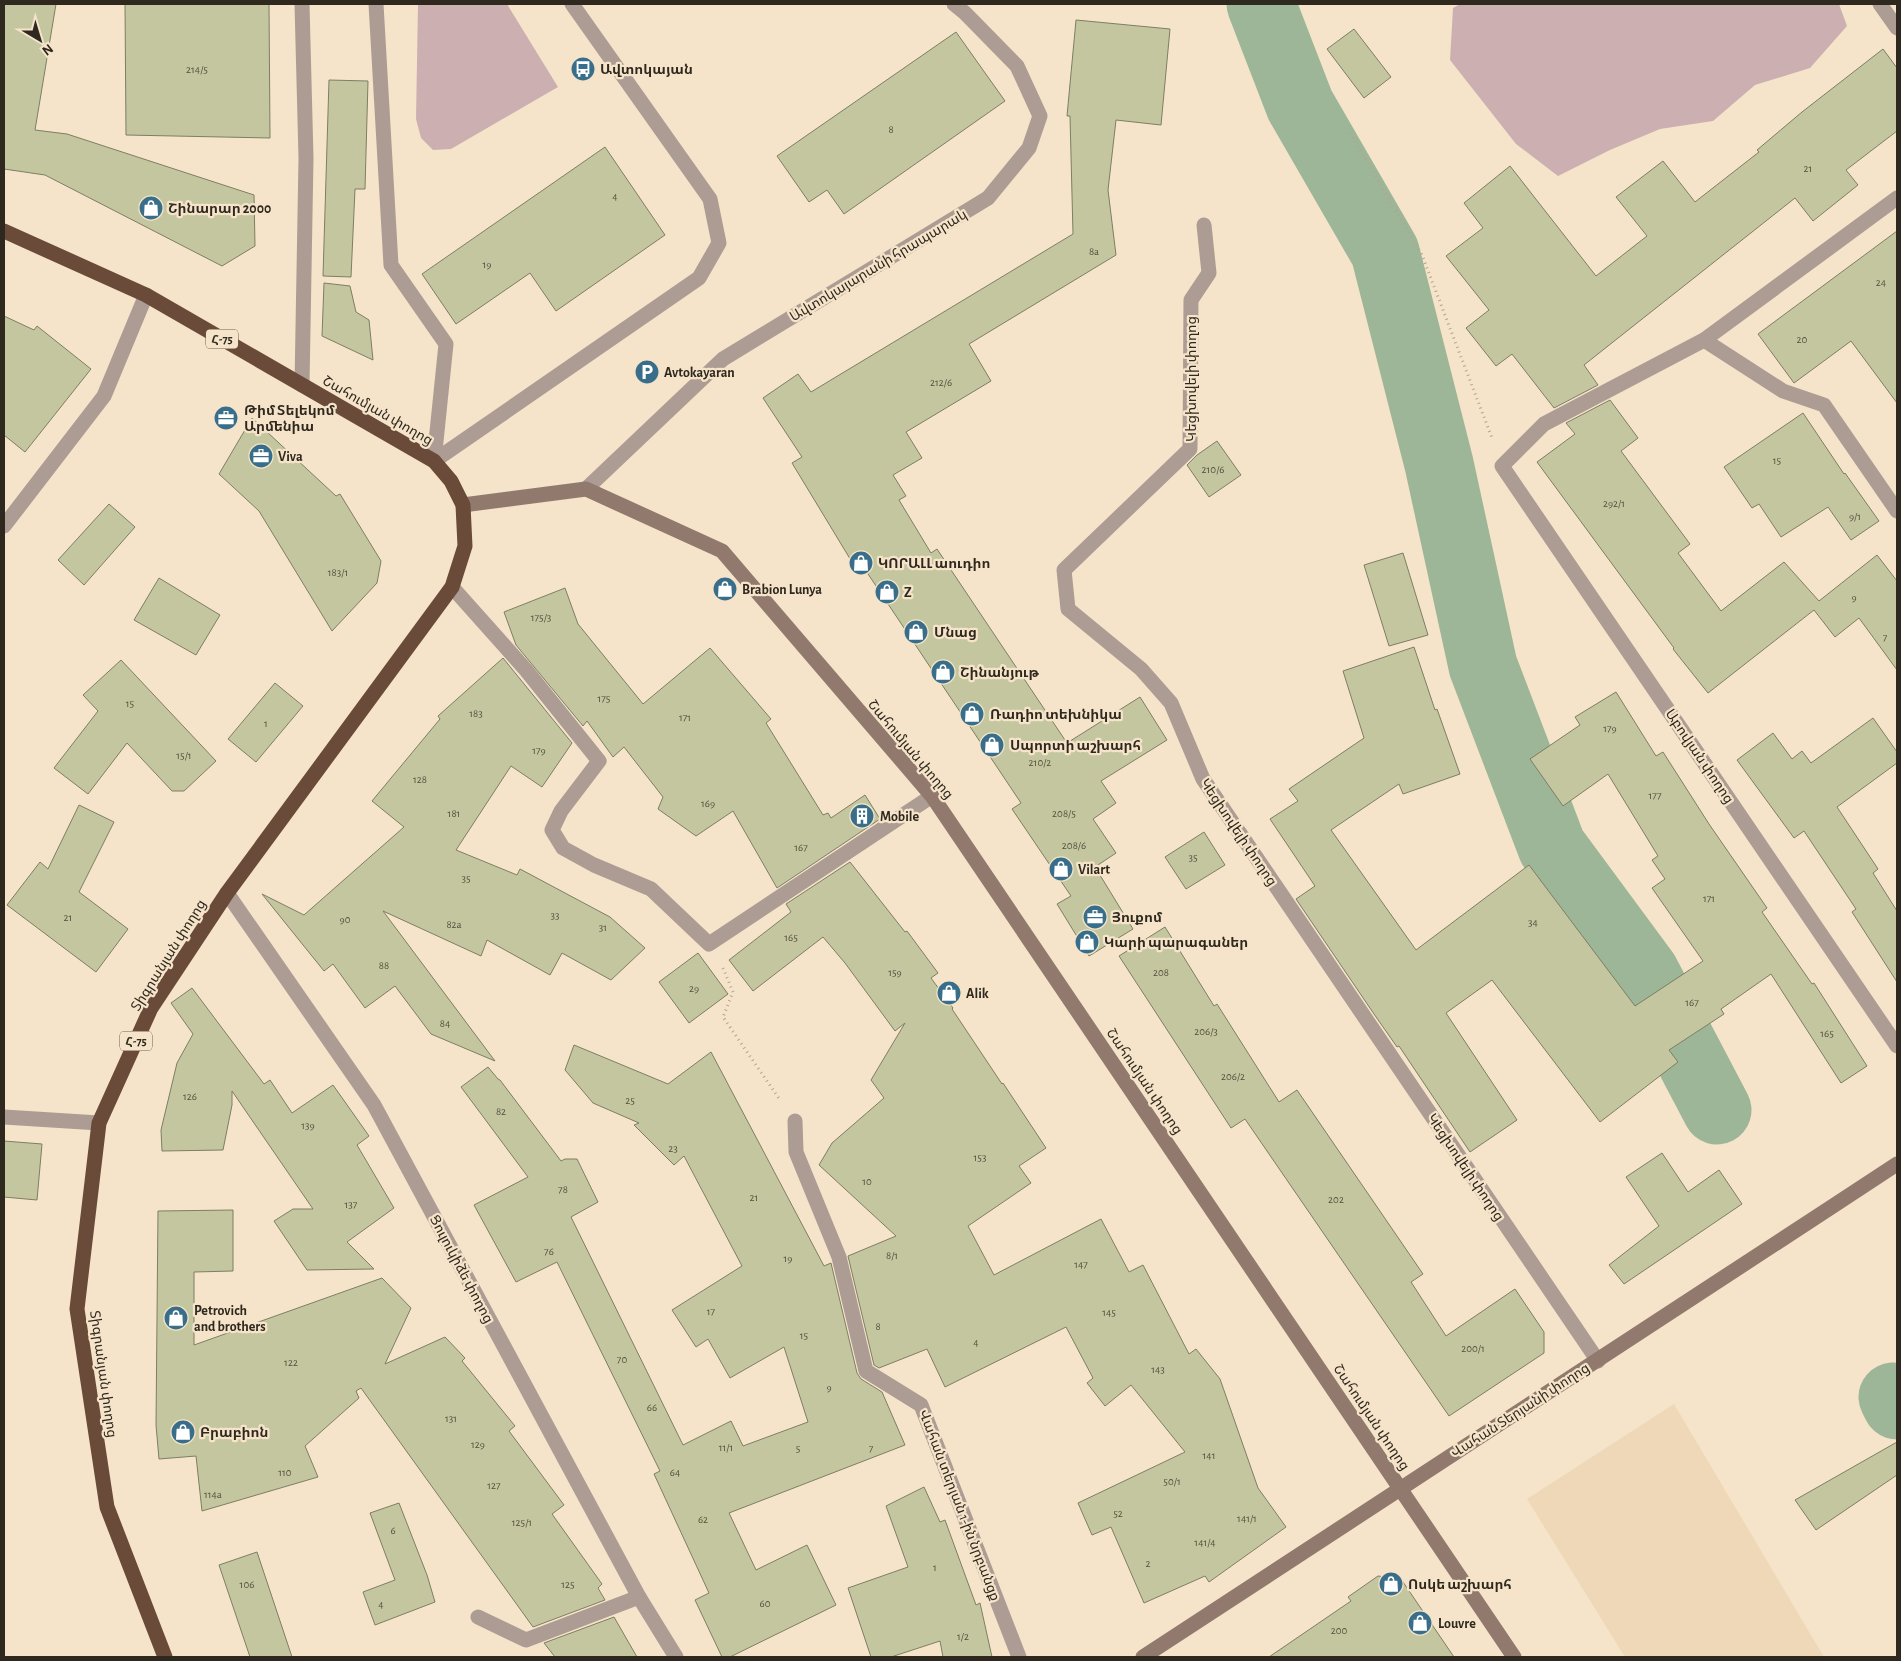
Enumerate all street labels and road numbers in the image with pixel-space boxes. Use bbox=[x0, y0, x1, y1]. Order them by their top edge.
street label: Ավտոկայարանի հրապարակ bbox=[787, 207, 970, 324]
street label: Կեցխովելի փողոց bbox=[1185, 316, 1199, 442]
road number: Հ-75 bbox=[206, 329, 238, 348]
street label: Շահումյան փողոց bbox=[320, 374, 435, 448]
street label: Շահումյան փողոց bbox=[865, 697, 956, 802]
street label: Աբովյան փողոց bbox=[1662, 707, 1736, 806]
street label: Կեցխովելի փողոց bbox=[1197, 777, 1279, 889]
street label: Տիգրանյան փողոց bbox=[129, 897, 209, 1014]
street label: Շահումյան փողոց bbox=[1104, 1026, 1185, 1137]
road number: Հ-75 bbox=[120, 1032, 152, 1050]
street label: Կեցխովելի փողոց bbox=[1424, 1112, 1506, 1224]
street label: Ցուլուկիձե փողոց bbox=[427, 1213, 495, 1326]
street label: Տիգրանյան փողոց bbox=[87, 1310, 119, 1439]
street label: Վահան Տերյանի փողոց bbox=[1449, 1361, 1592, 1461]
street label: Շահումյան փողոց bbox=[1331, 1362, 1412, 1473]
street label: Վահան տերյան 1-ին նրբանցք bbox=[916, 1407, 1004, 1603]

